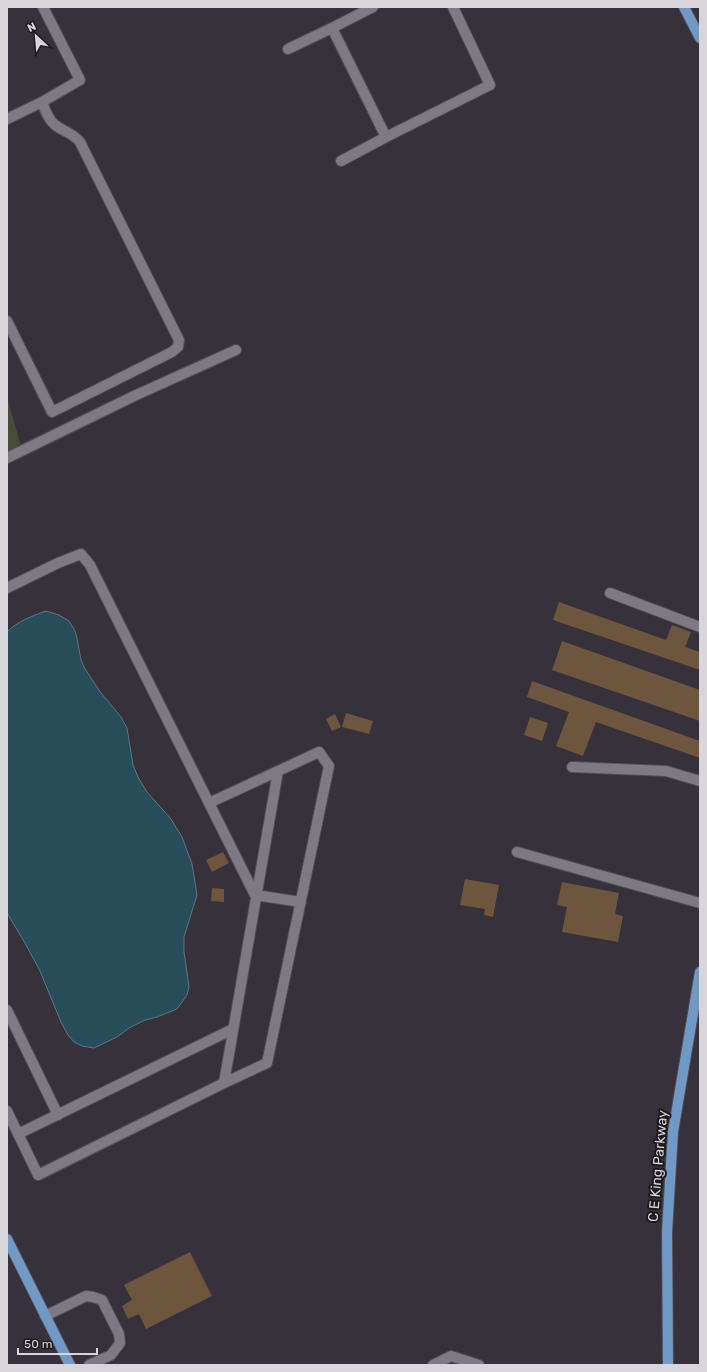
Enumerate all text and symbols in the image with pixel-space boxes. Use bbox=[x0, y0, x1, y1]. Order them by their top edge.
north arrow bbox=[16, 16, 56, 56]
text: N bbox=[25, 20, 38, 35]
street label: C E King Parkway bbox=[645, 1109, 671, 1223]
scale bar bbox=[18, 1330, 97, 1356]
text: 50 m bbox=[24, 1337, 52, 1351]

